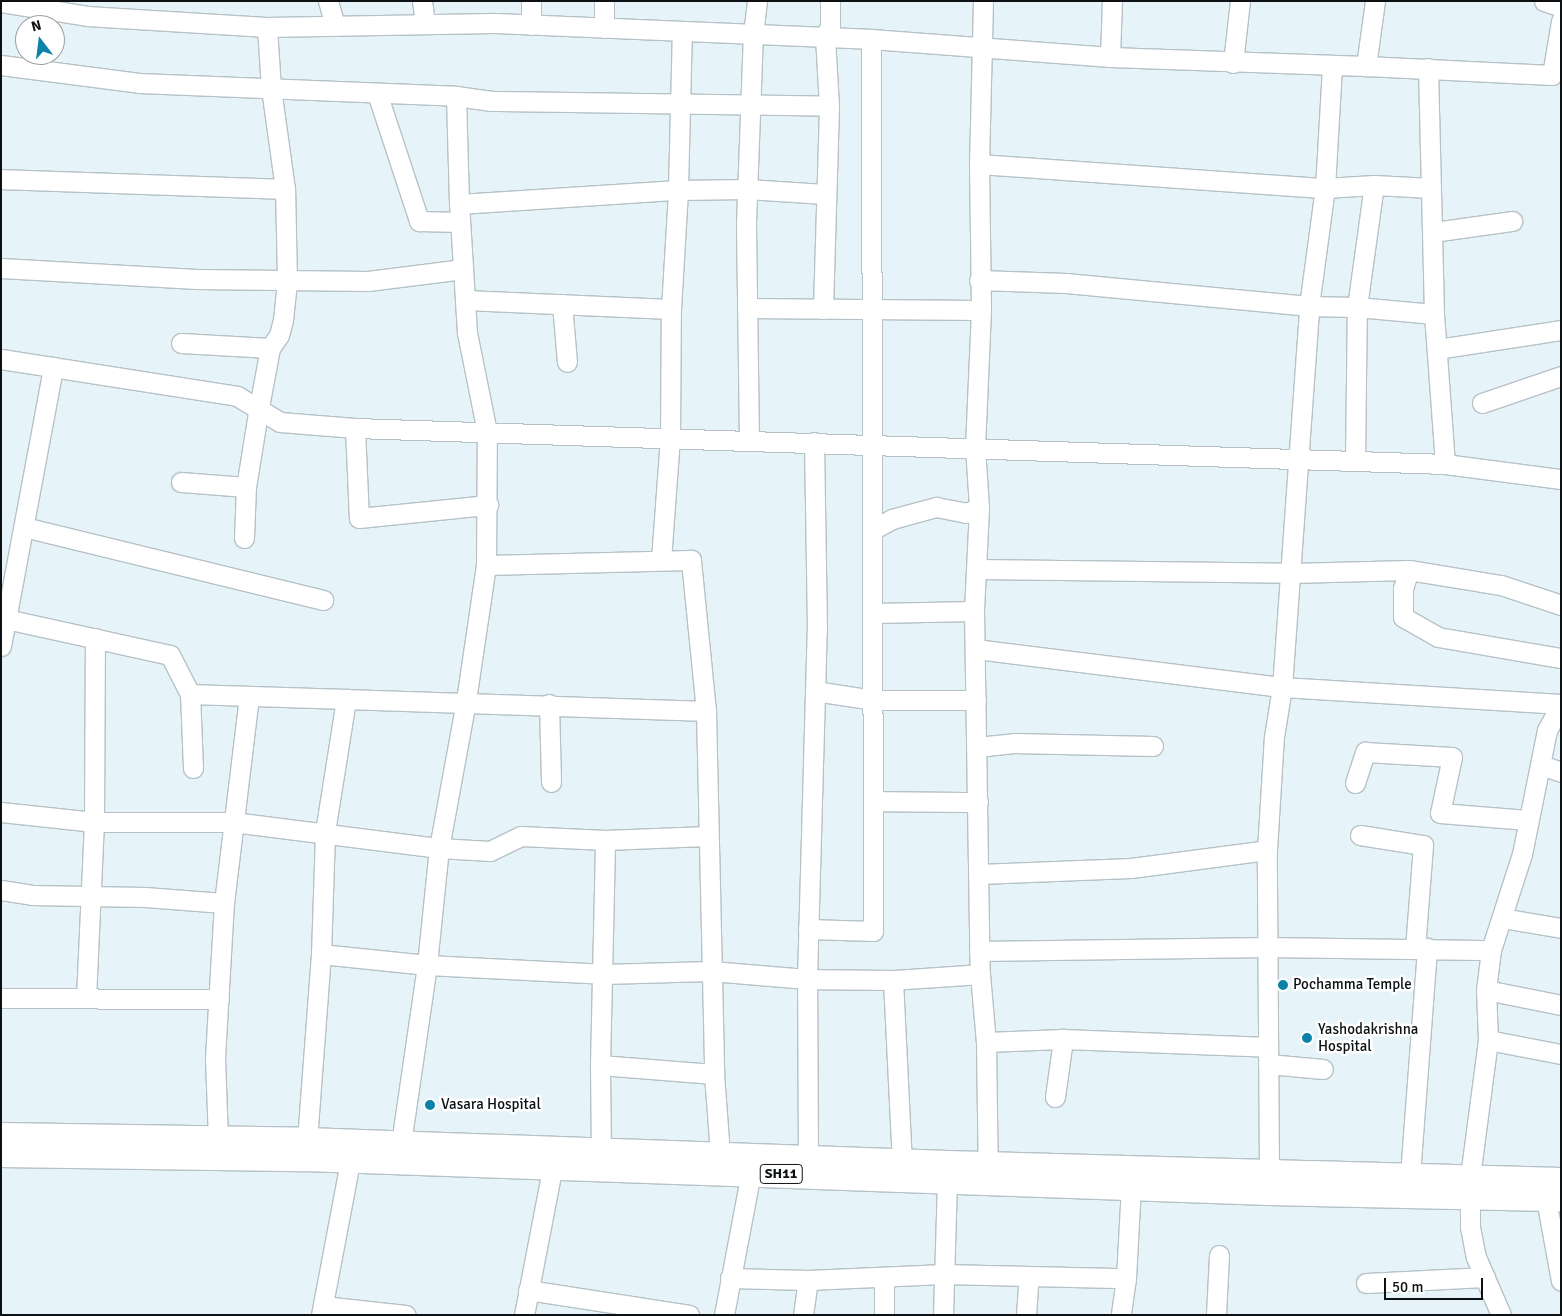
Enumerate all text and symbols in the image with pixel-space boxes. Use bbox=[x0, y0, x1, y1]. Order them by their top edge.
north arrow bbox=[15, 15, 65, 65]
text: N bbox=[29, 17, 43, 35]
place label: Pochamma Temple bbox=[1293, 976, 1412, 994]
marker: Pochamma Temple bbox=[1277, 979, 1289, 991]
place label: Yashodakrishna Hospital bbox=[1318, 1020, 1418, 1055]
marker: Yashodakrishna Hospital bbox=[1300, 1031, 1314, 1045]
place label: Vasara Hospital bbox=[441, 1096, 541, 1114]
marker: Vasara Hospital bbox=[423, 1098, 437, 1112]
road number: SH11 bbox=[758, 1162, 804, 1186]
scale bar bbox=[1387, 1268, 1486, 1300]
text: 50 m bbox=[1392, 1278, 1423, 1296]

